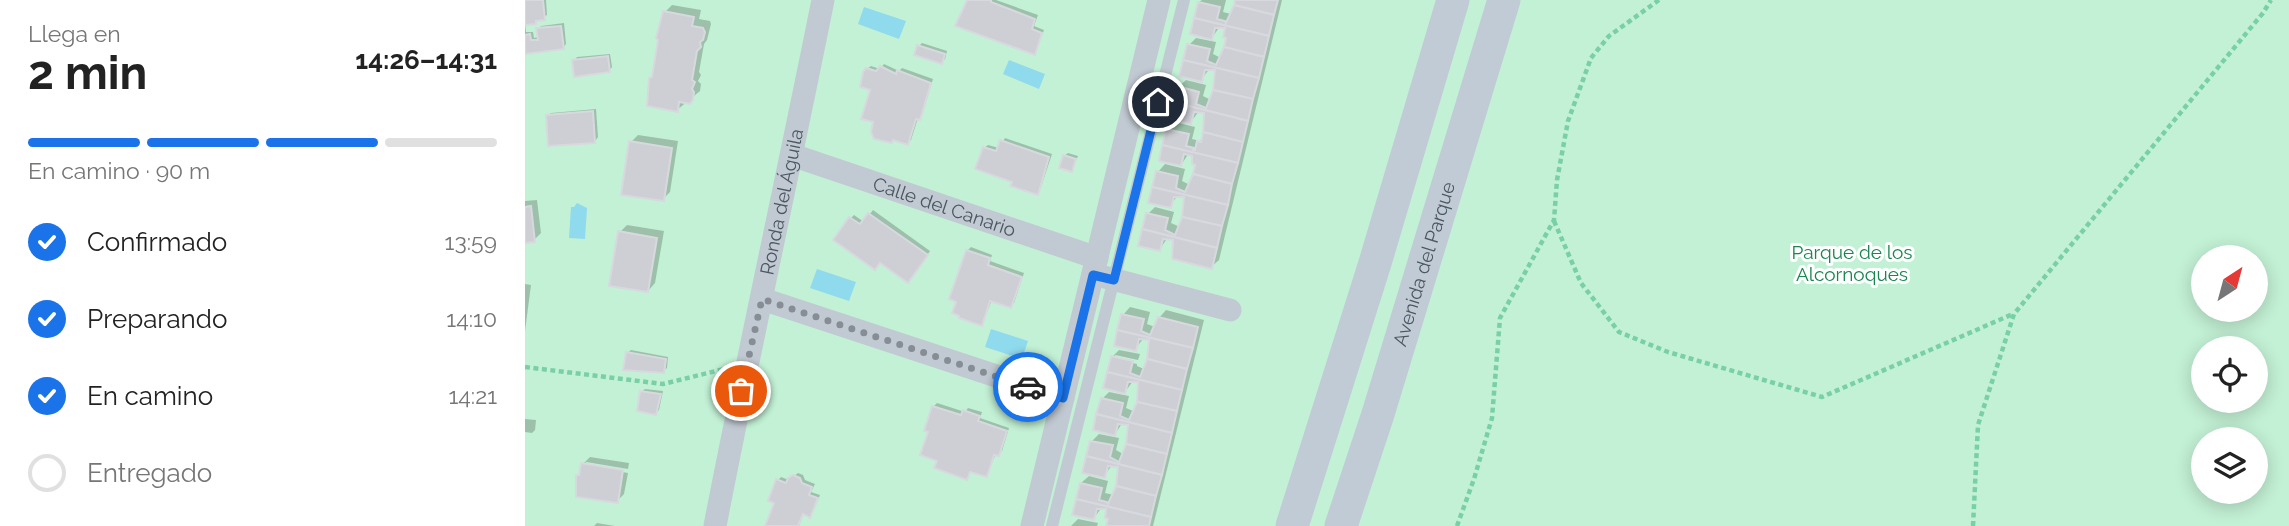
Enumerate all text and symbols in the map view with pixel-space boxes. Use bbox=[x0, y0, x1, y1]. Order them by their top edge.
text: Llega en bbox=[28, 20, 121, 47]
text: 14:26–14:31 bbox=[355, 45, 497, 75]
text: 2 min bbox=[28, 46, 147, 100]
pin bbox=[1128, 72, 1188, 132]
icon: home bbox=[1139, 83, 1177, 121]
street label: Ronda del Águila bbox=[755, 127, 807, 277]
text: En camino · 90 m bbox=[28, 157, 210, 184]
street label: Calle del Canario bbox=[870, 172, 1019, 241]
street label: Avenida del Parque bbox=[1388, 179, 1459, 349]
icon: check bbox=[28, 223, 66, 261]
text: Confirmado bbox=[87, 227, 227, 257]
text: 13:59 bbox=[445, 228, 497, 255]
park label: Parque de los Alcornoques bbox=[1792, 241, 1912, 285]
north arrow bbox=[2191, 245, 2268, 322]
map controls bbox=[2191, 245, 2268, 504]
icon: check bbox=[28, 300, 66, 338]
text: Preparando bbox=[87, 304, 227, 334]
text: 14:10 bbox=[446, 305, 497, 332]
button: locate bbox=[2191, 336, 2268, 413]
courier bbox=[993, 352, 1063, 422]
pin bbox=[711, 361, 771, 421]
icon: car bbox=[1009, 368, 1047, 406]
icon: bag bbox=[722, 372, 760, 410]
icon: check bbox=[28, 377, 66, 415]
text: En camino bbox=[87, 381, 213, 411]
text: 14:21 bbox=[448, 382, 497, 409]
button: layers bbox=[2191, 427, 2268, 504]
text: Entregado bbox=[87, 458, 212, 488]

